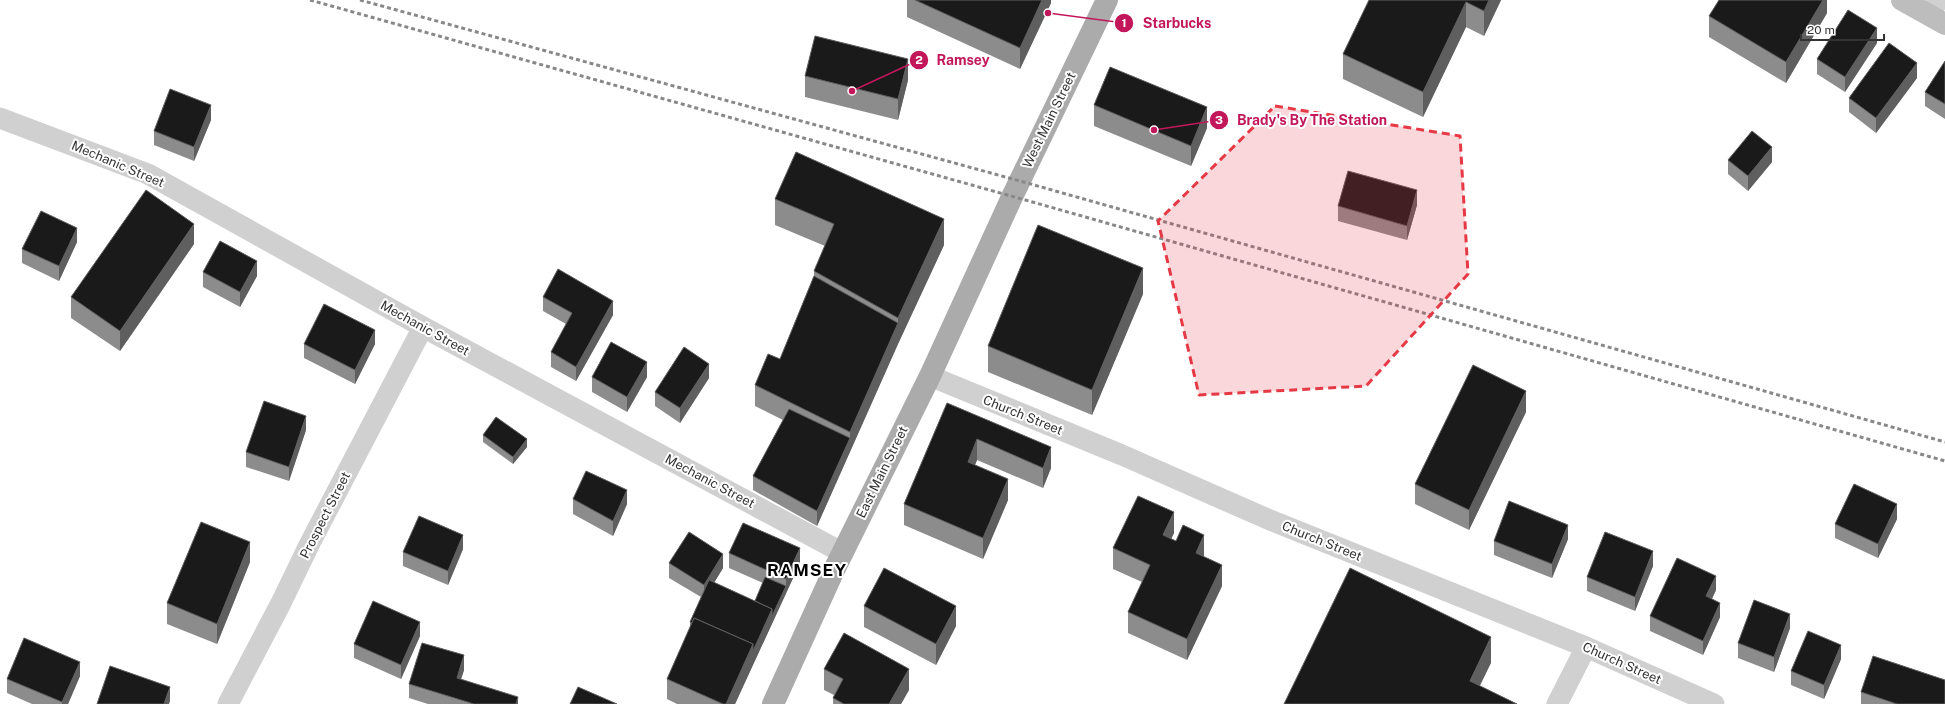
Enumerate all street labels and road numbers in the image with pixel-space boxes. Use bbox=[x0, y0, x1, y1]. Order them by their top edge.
street label: West Main Street bbox=[1019, 70, 1079, 170]
street label: Mechanic Street bbox=[69, 138, 167, 190]
street label: Mechanic Street bbox=[378, 297, 472, 359]
street label: Church Street bbox=[981, 392, 1065, 438]
street label: East Main Street bbox=[853, 424, 911, 520]
street label: Mechanic Street bbox=[663, 451, 757, 511]
street label: Prospect Street bbox=[297, 469, 353, 561]
street label: Church Street bbox=[1280, 518, 1364, 564]
street label: Church Street bbox=[1580, 639, 1664, 687]

